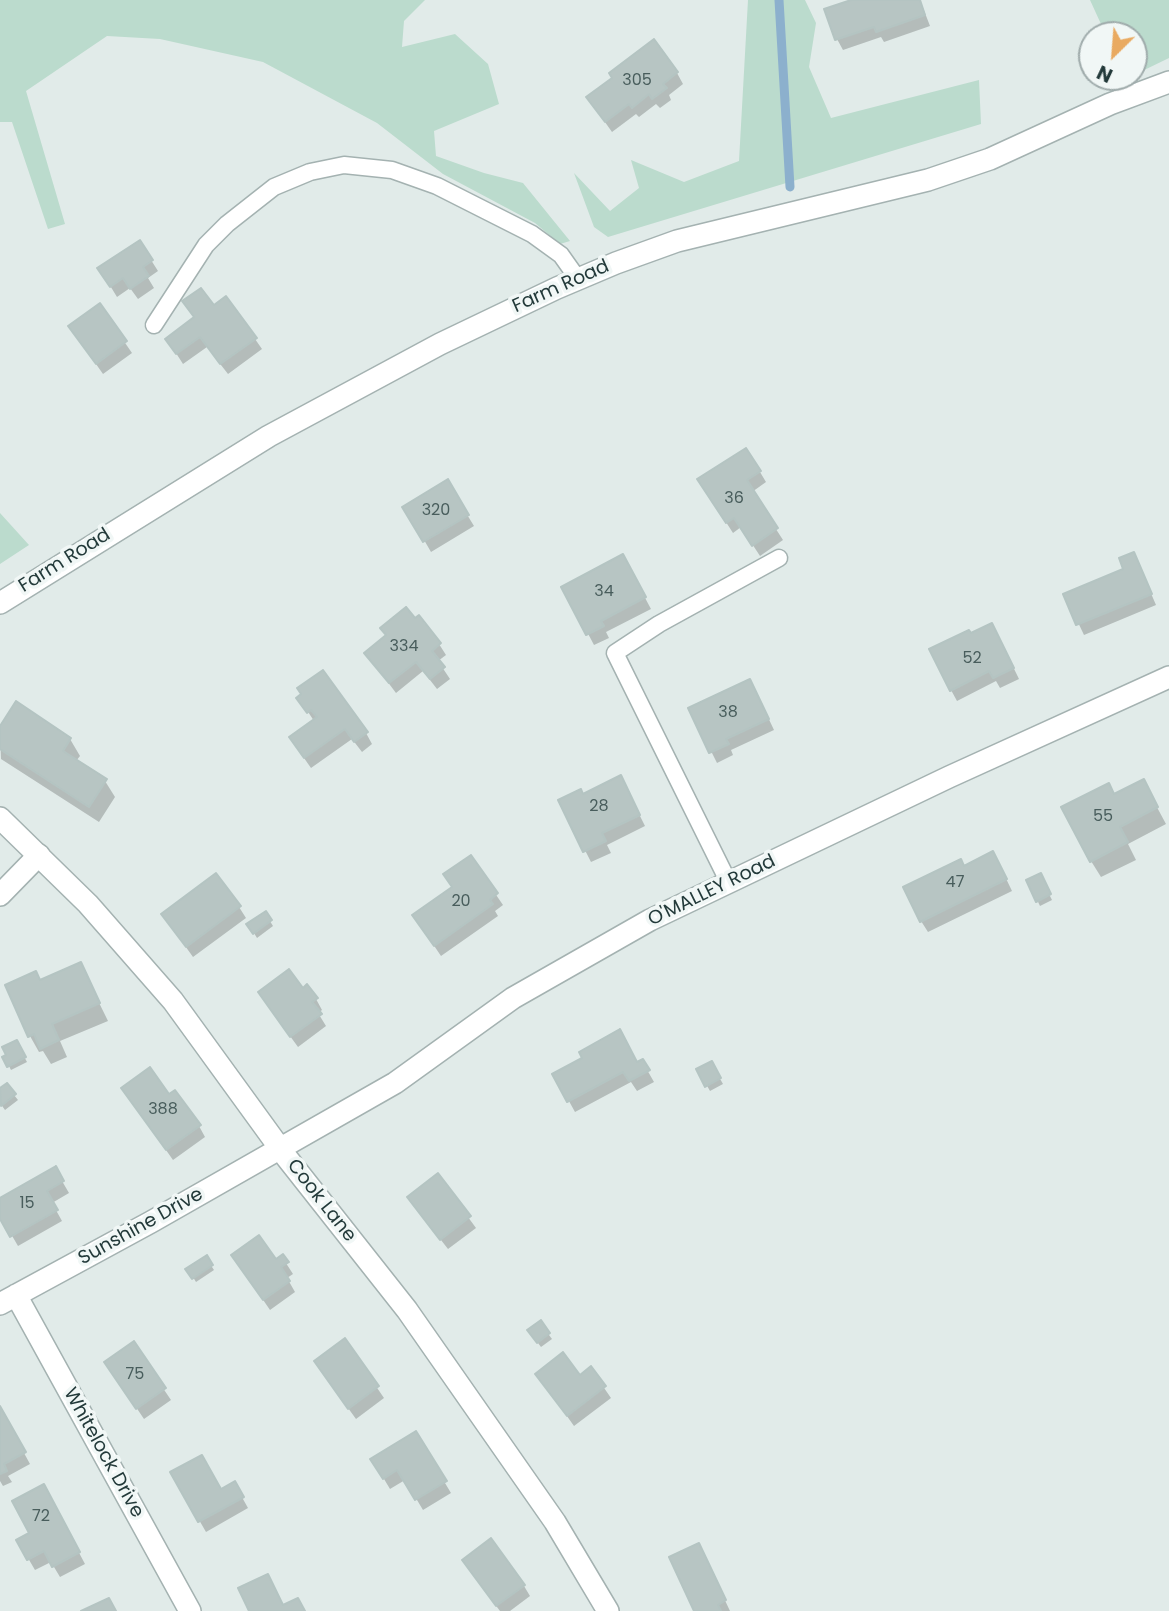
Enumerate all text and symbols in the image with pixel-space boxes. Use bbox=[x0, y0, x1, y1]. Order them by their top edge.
north arrow bbox=[1078, 21, 1148, 91]
text: N bbox=[1093, 58, 1117, 89]
house number: 305 bbox=[622, 71, 652, 91]
street label: Farm Road bbox=[509, 256, 613, 318]
house number: 36 bbox=[724, 489, 744, 509]
house number: 320 bbox=[422, 501, 450, 521]
street label: Farm Road bbox=[15, 524, 115, 598]
house number: 34 bbox=[594, 582, 614, 602]
house number: 334 bbox=[390, 637, 418, 657]
house number: 52 bbox=[962, 649, 982, 669]
house number: 38 bbox=[718, 703, 738, 723]
house number: 28 bbox=[589, 797, 609, 817]
house number: 55 bbox=[1093, 807, 1113, 827]
street label: O'MALLEY Road bbox=[645, 850, 779, 932]
house number: 47 bbox=[946, 873, 964, 893]
house number: 20 bbox=[451, 892, 471, 912]
house number: 388 bbox=[148, 1100, 178, 1120]
street label: Cook Lane bbox=[282, 1155, 360, 1247]
street label: Sunshine Drive bbox=[75, 1183, 207, 1271]
house number: 15 bbox=[19, 1194, 35, 1214]
house number: 75 bbox=[126, 1365, 144, 1385]
street label: Whitelock Drive bbox=[58, 1384, 148, 1522]
house number: 72 bbox=[32, 1507, 50, 1527]

